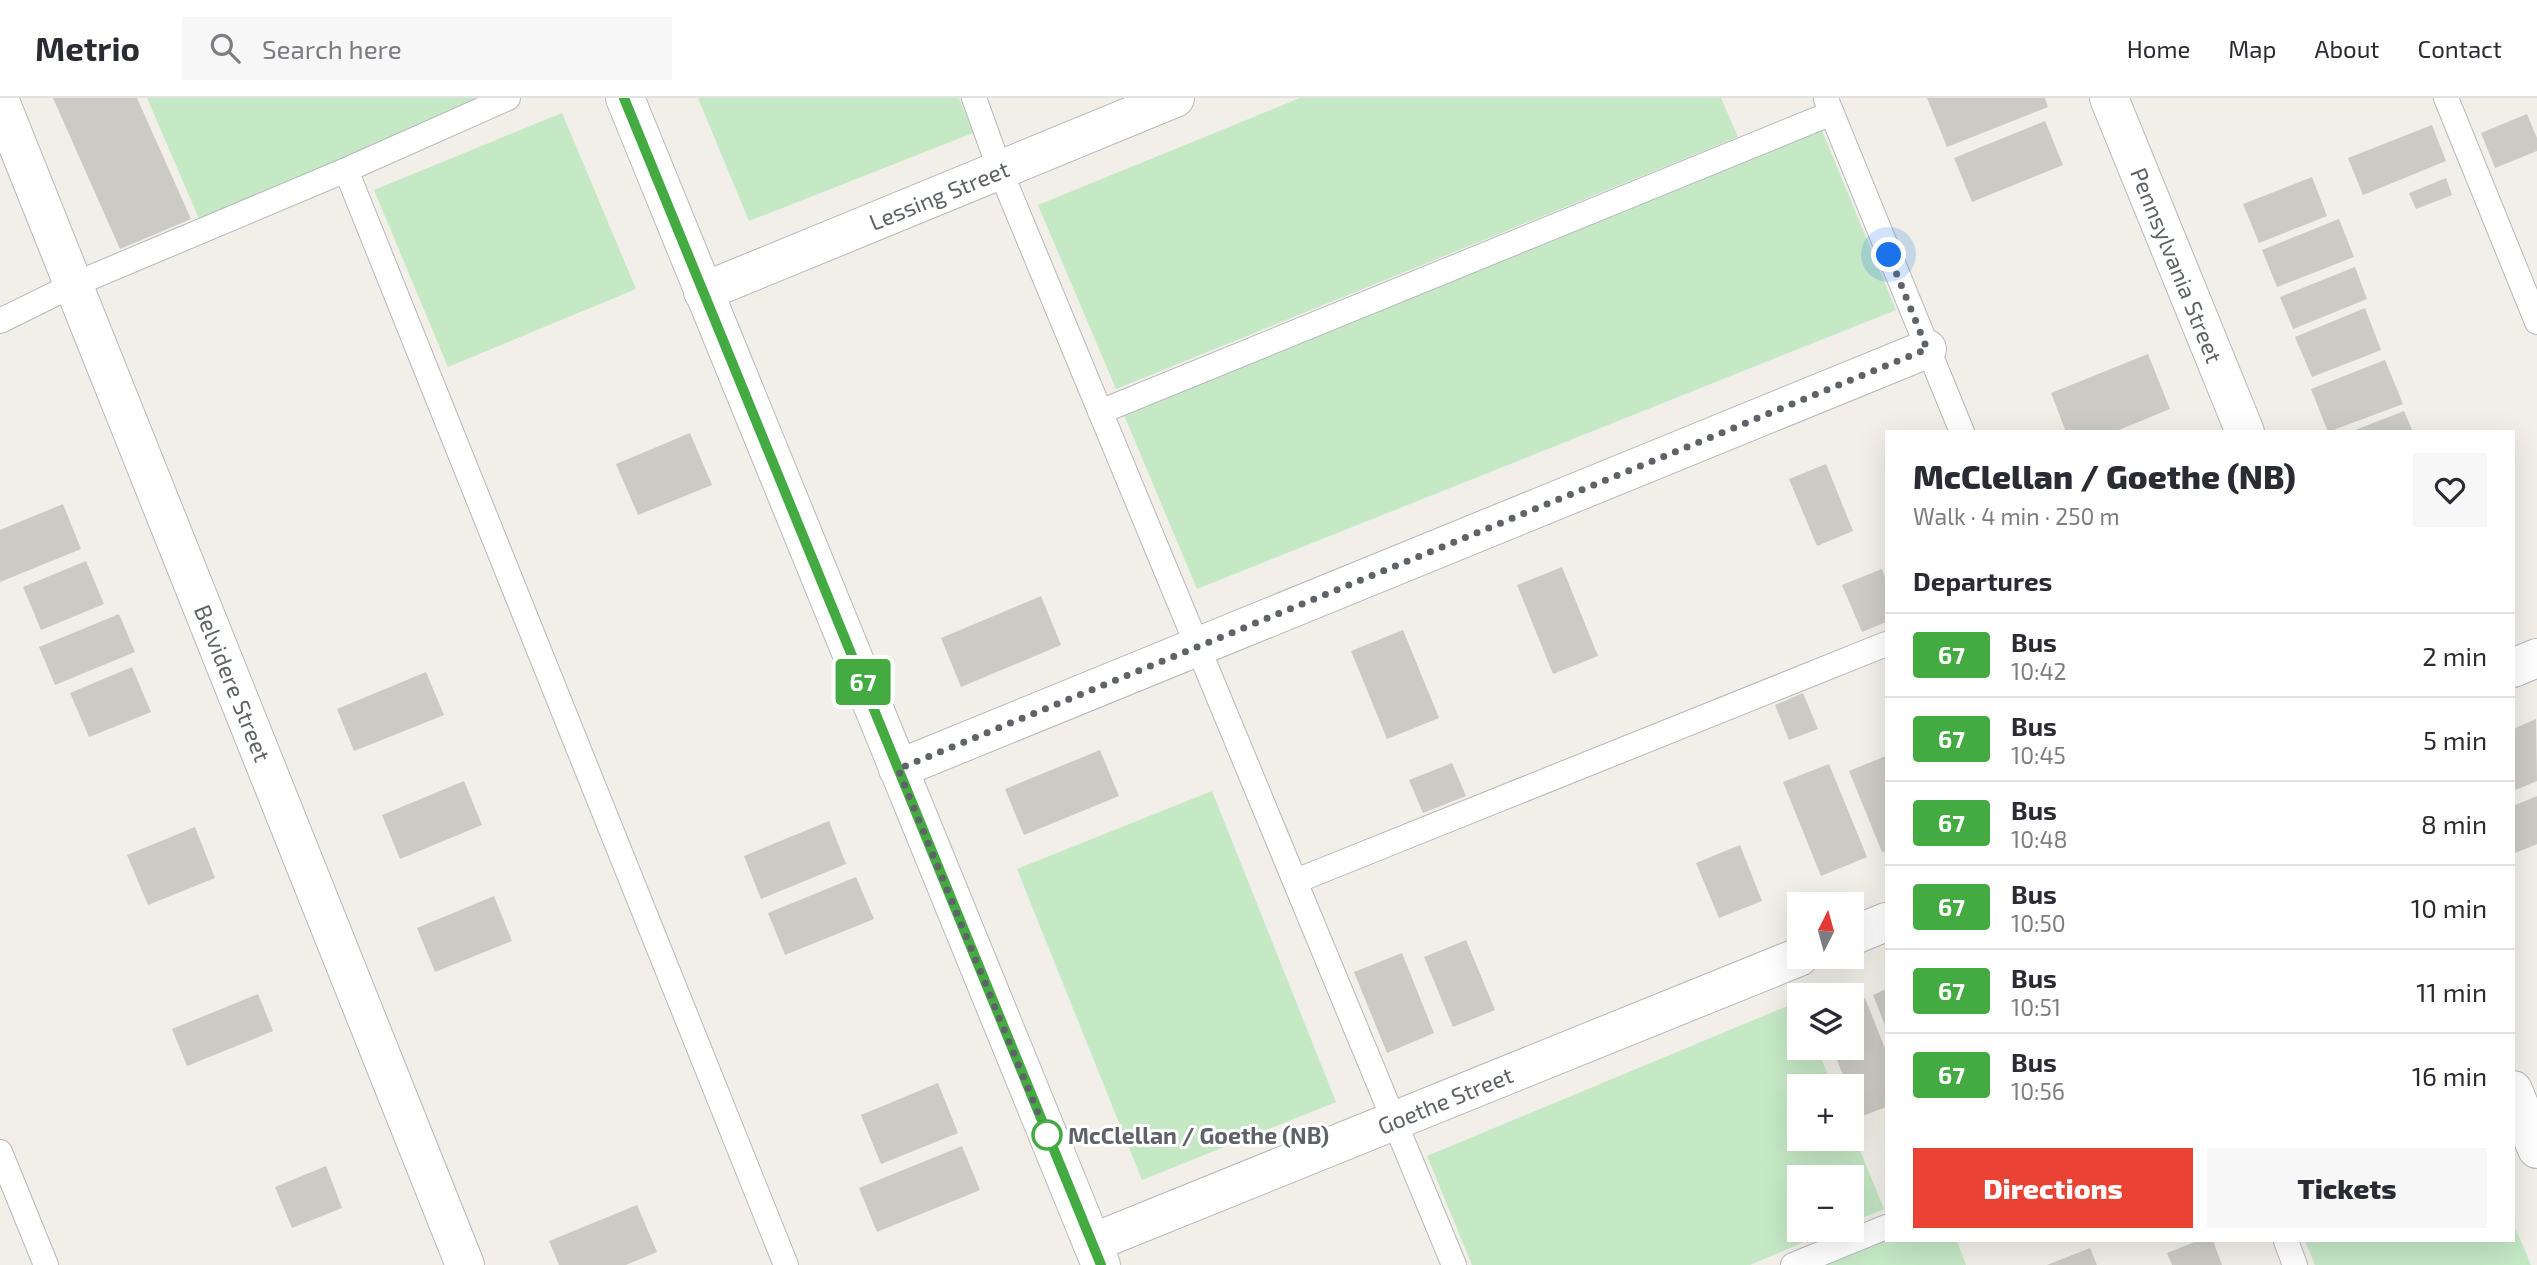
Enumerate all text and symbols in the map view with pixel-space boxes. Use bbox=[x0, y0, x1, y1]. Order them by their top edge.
search box bbox=[182, 17, 672, 80]
text: Metrio bbox=[35, 28, 140, 68]
icon: search bbox=[206, 29, 244, 67]
text: Search here bbox=[262, 33, 402, 64]
text: Home bbox=[2127, 34, 2190, 63]
text: Map bbox=[2228, 34, 2276, 63]
text: About bbox=[2314, 34, 2380, 63]
text: Contact bbox=[2418, 34, 2502, 63]
street label: Lessing Street bbox=[865, 154, 1013, 236]
street label: Pennsylvania Street bbox=[2125, 163, 2229, 367]
your location bbox=[1871, 237, 1906, 272]
button: heart bbox=[2413, 453, 2487, 527]
text: McClellan / Goethe (NB) bbox=[1913, 456, 2296, 496]
text: Walk · 4 min · 250 m bbox=[1913, 502, 2120, 530]
text: Departures bbox=[1913, 565, 2052, 596]
street label: Belvidere Street bbox=[189, 600, 277, 766]
text: Bus bbox=[2011, 626, 2057, 657]
text: 67 bbox=[1938, 640, 1965, 669]
text: 2 min bbox=[2422, 640, 2487, 671]
text: 10:42 bbox=[2011, 657, 2067, 685]
line badge: 67 bbox=[832, 659, 894, 705]
text: 67 bbox=[850, 667, 876, 696]
text: Bus bbox=[2011, 710, 2057, 741]
text: 67 bbox=[1938, 724, 1965, 753]
text: 5 min bbox=[2423, 724, 2487, 755]
text: 10:45 bbox=[2011, 741, 2066, 769]
text: Bus bbox=[2011, 794, 2057, 825]
text: 67 bbox=[1938, 808, 1965, 837]
text: 8 min bbox=[2421, 808, 2487, 839]
text: 10:48 bbox=[2011, 825, 2068, 853]
text: Bus bbox=[2011, 878, 2057, 909]
north arrow bbox=[1787, 892, 1864, 970]
map controls bbox=[1787, 892, 1864, 1242]
text: 67 bbox=[1938, 892, 1965, 921]
text: 10 min bbox=[2411, 892, 2487, 923]
text: 10:50 bbox=[2011, 909, 2066, 937]
text: Bus bbox=[2011, 962, 2057, 993]
text: 67 bbox=[1938, 976, 1965, 1005]
text: 11 min bbox=[2416, 976, 2487, 1007]
button: layers bbox=[1787, 983, 1864, 1060]
text: 10:51 bbox=[2011, 993, 2061, 1021]
text: Bus bbox=[2011, 1046, 2057, 1077]
street label: Goethe Street bbox=[1373, 1060, 1517, 1140]
text: 67 bbox=[1938, 1060, 1965, 1089]
text: 16 min bbox=[2412, 1060, 2487, 1091]
button: + bbox=[1787, 1074, 1864, 1151]
text: 10:56 bbox=[2011, 1077, 2065, 1105]
marker: McClellan / Goethe (NB) bbox=[1032, 1120, 1062, 1150]
place label: McClellan / Goethe (NB) bbox=[1068, 1121, 1329, 1149]
button: Directions bbox=[1913, 1148, 2193, 1228]
button: Tickets bbox=[2207, 1148, 2487, 1228]
button: − bbox=[1787, 1165, 1864, 1242]

